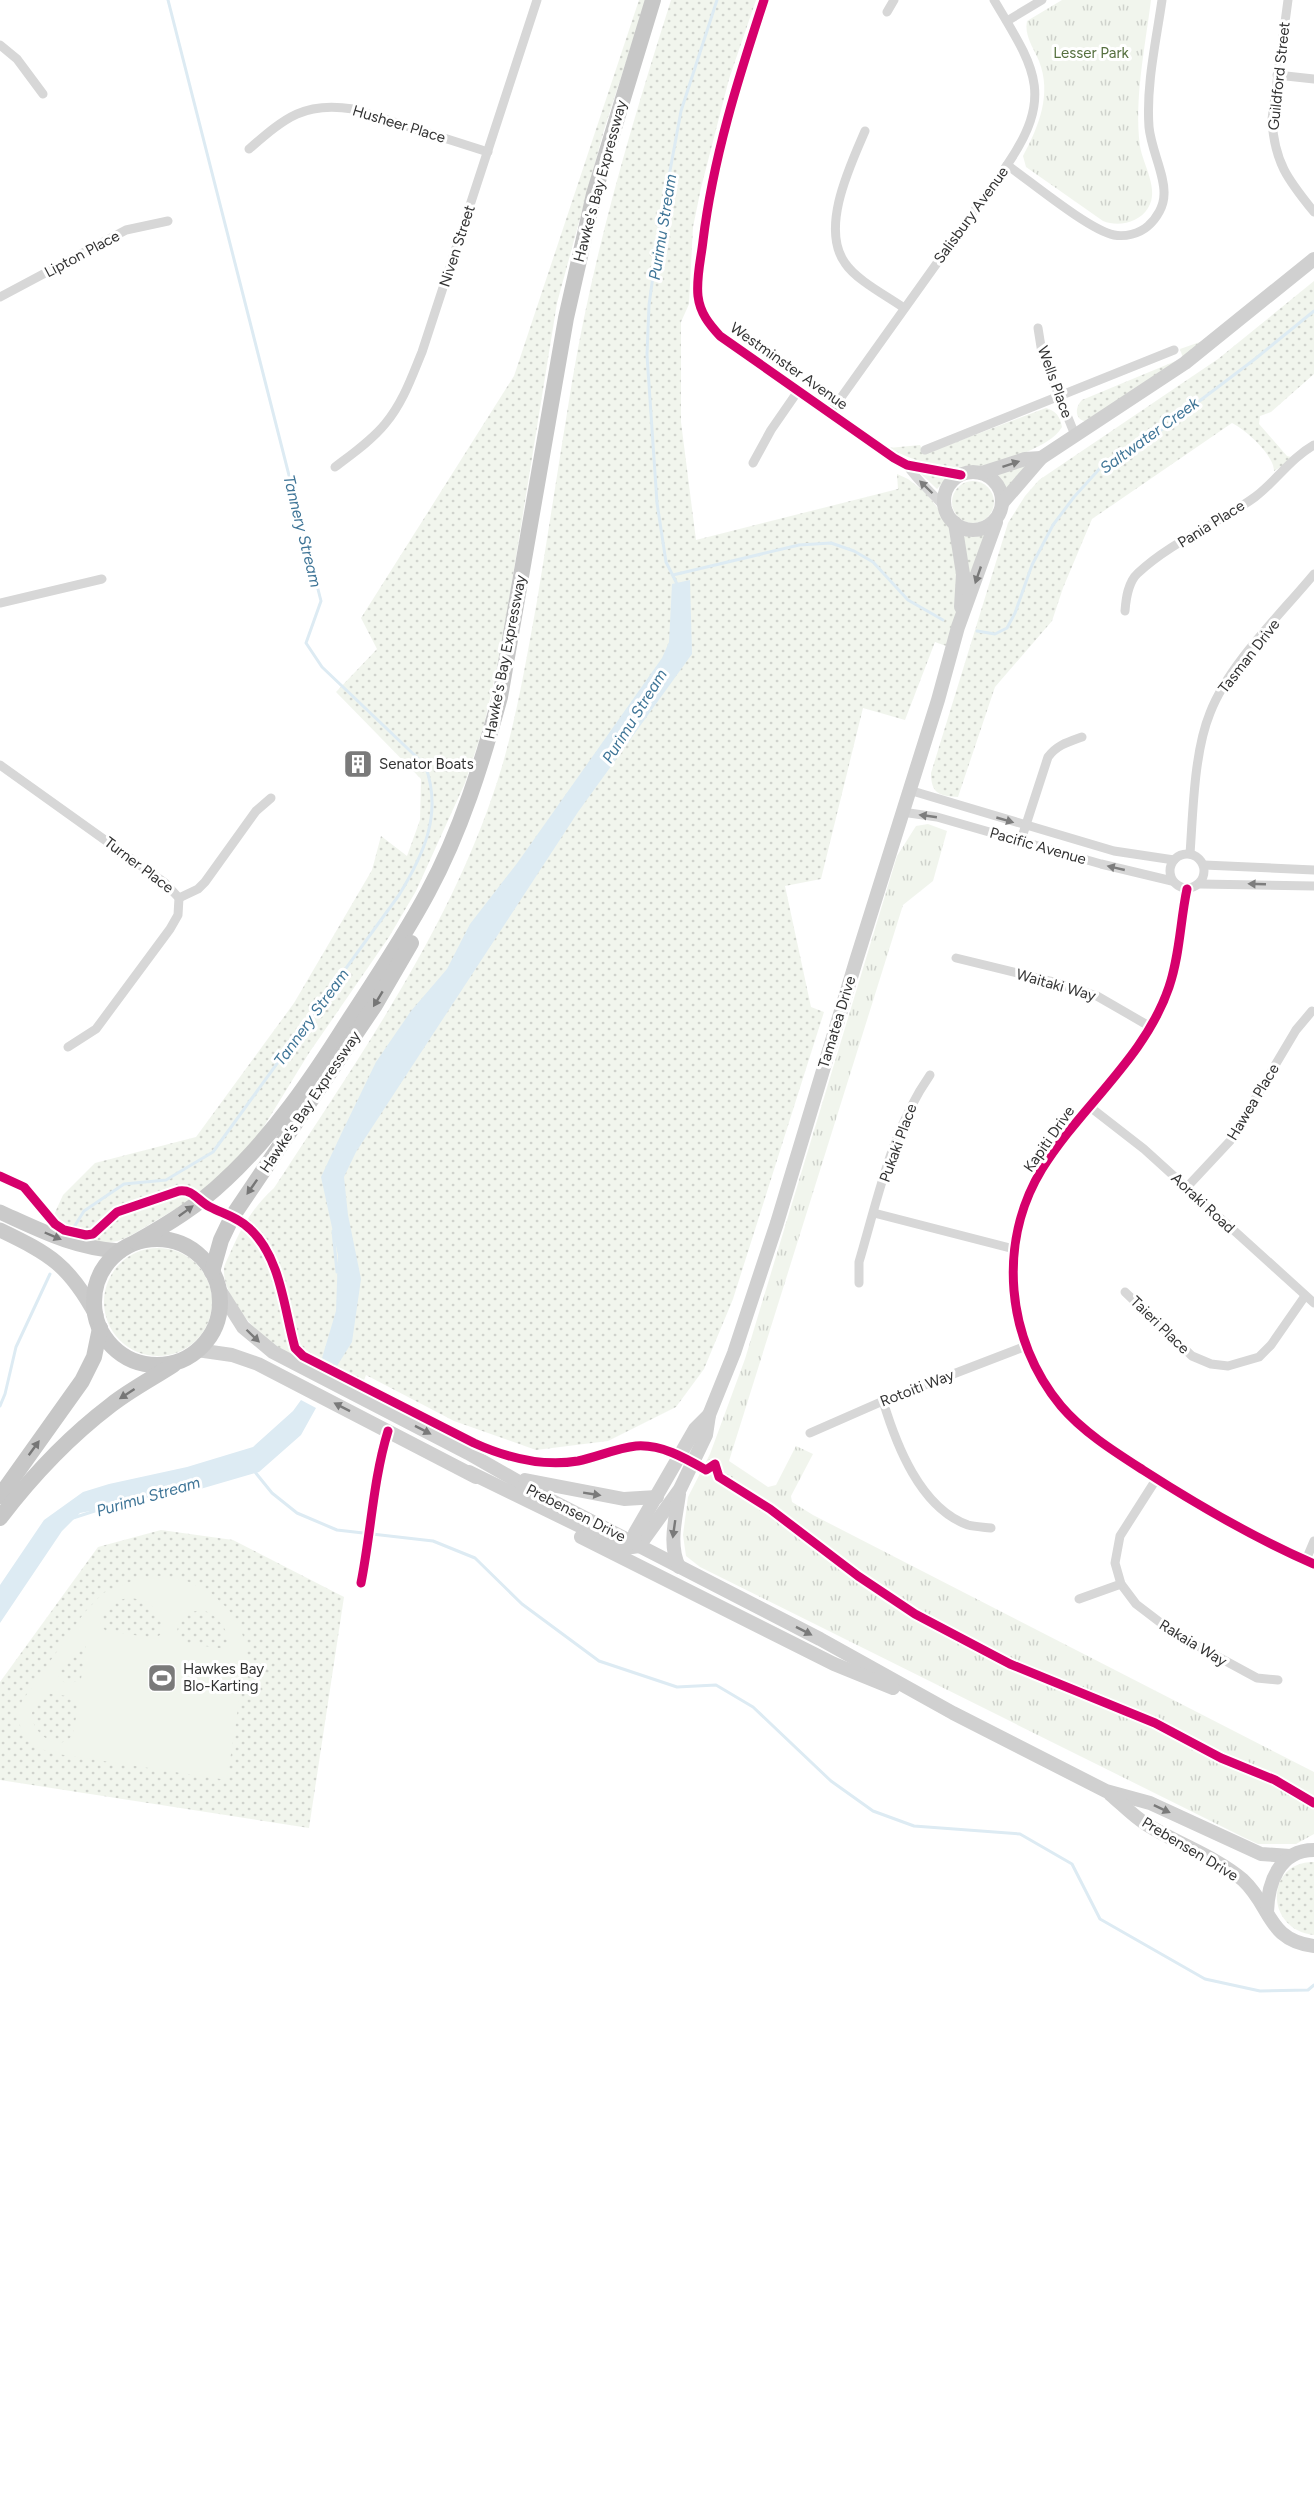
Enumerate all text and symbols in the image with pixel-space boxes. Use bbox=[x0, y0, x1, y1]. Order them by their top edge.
street label: Guildford Street bbox=[1264, 20, 1294, 131]
park label: Lesser Park bbox=[1053, 44, 1129, 62]
street label: Hawke's Bay Expressway bbox=[570, 98, 630, 264]
street label: Husheer Place bbox=[350, 101, 448, 147]
street label: Salisbury Avenue bbox=[930, 163, 1012, 267]
water label: Purimu Stream bbox=[645, 172, 680, 281]
street label: Niven Street bbox=[435, 202, 479, 289]
street label: Lipton Place bbox=[41, 227, 123, 281]
street label: Westminster Avenue bbox=[727, 319, 851, 413]
street label: Wells Place bbox=[1034, 344, 1076, 420]
water label: Saltwater Creek bbox=[1096, 393, 1203, 478]
one-way arrow bbox=[1002, 458, 1020, 468]
water label: Tannery Stream bbox=[279, 473, 326, 590]
one-way arrow bbox=[919, 480, 933, 494]
street label: Pania Place bbox=[1174, 496, 1248, 552]
one-way arrow bbox=[973, 566, 983, 584]
street label: Hawke's Bay Expressway bbox=[480, 573, 530, 741]
street label: Tasman Drive bbox=[1214, 615, 1284, 697]
water label: Purimu Stream bbox=[598, 666, 671, 767]
building icon: Senator Boats bbox=[342, 748, 374, 780]
place label: Senator Boats bbox=[379, 755, 474, 773]
one-way arrow bbox=[918, 811, 937, 820]
one-way arrow bbox=[996, 816, 1014, 825]
street label: Pacific Avenue bbox=[988, 824, 1088, 868]
street label: Turner Place bbox=[101, 833, 177, 897]
one-way arrow bbox=[1106, 862, 1125, 872]
one-way arrow bbox=[1248, 879, 1267, 889]
water label: Tannery Stream bbox=[270, 965, 353, 1069]
street label: Waitaki Way bbox=[1014, 965, 1098, 1005]
street label: Tamatea Drive bbox=[814, 974, 860, 1070]
one-way arrow bbox=[373, 991, 383, 1008]
street label: Hawke's Bay Expressway bbox=[256, 1028, 364, 1176]
street label: Hawea Place bbox=[1223, 1061, 1283, 1143]
street label: Pukaki Place bbox=[875, 1101, 921, 1185]
street label: Kapiti Drive bbox=[1020, 1102, 1078, 1176]
street label: Aoraki Road bbox=[1167, 1169, 1239, 1237]
one-way arrow bbox=[246, 1179, 258, 1195]
one-way arrow bbox=[178, 1206, 193, 1218]
one-way arrow bbox=[45, 1231, 63, 1241]
street label: Taieri Place bbox=[1127, 1293, 1193, 1357]
one-way arrow bbox=[245, 1329, 260, 1343]
street label: Rotoiti Way bbox=[877, 1366, 957, 1410]
one-way arrow bbox=[120, 1388, 136, 1400]
one-way arrow bbox=[333, 1402, 350, 1412]
one-way arrow bbox=[415, 1425, 432, 1435]
one-way arrow bbox=[28, 1440, 40, 1456]
water label: Purimu Stream bbox=[94, 1472, 203, 1520]
street label: Prebensen Drive bbox=[523, 1480, 629, 1546]
one-way arrow bbox=[582, 1489, 601, 1498]
one-way arrow bbox=[670, 1519, 679, 1538]
street label: Rakaia Way bbox=[1156, 1616, 1230, 1670]
one-way arrow bbox=[795, 1626, 812, 1636]
place label: Hawkes Bay Blo-Karting bbox=[183, 1660, 264, 1695]
sports icon: Hawkes Bay Blo-Karting bbox=[146, 1662, 178, 1694]
one-way arrow bbox=[1154, 1804, 1171, 1813]
street label: Prebensen Drive bbox=[1139, 1813, 1241, 1885]

